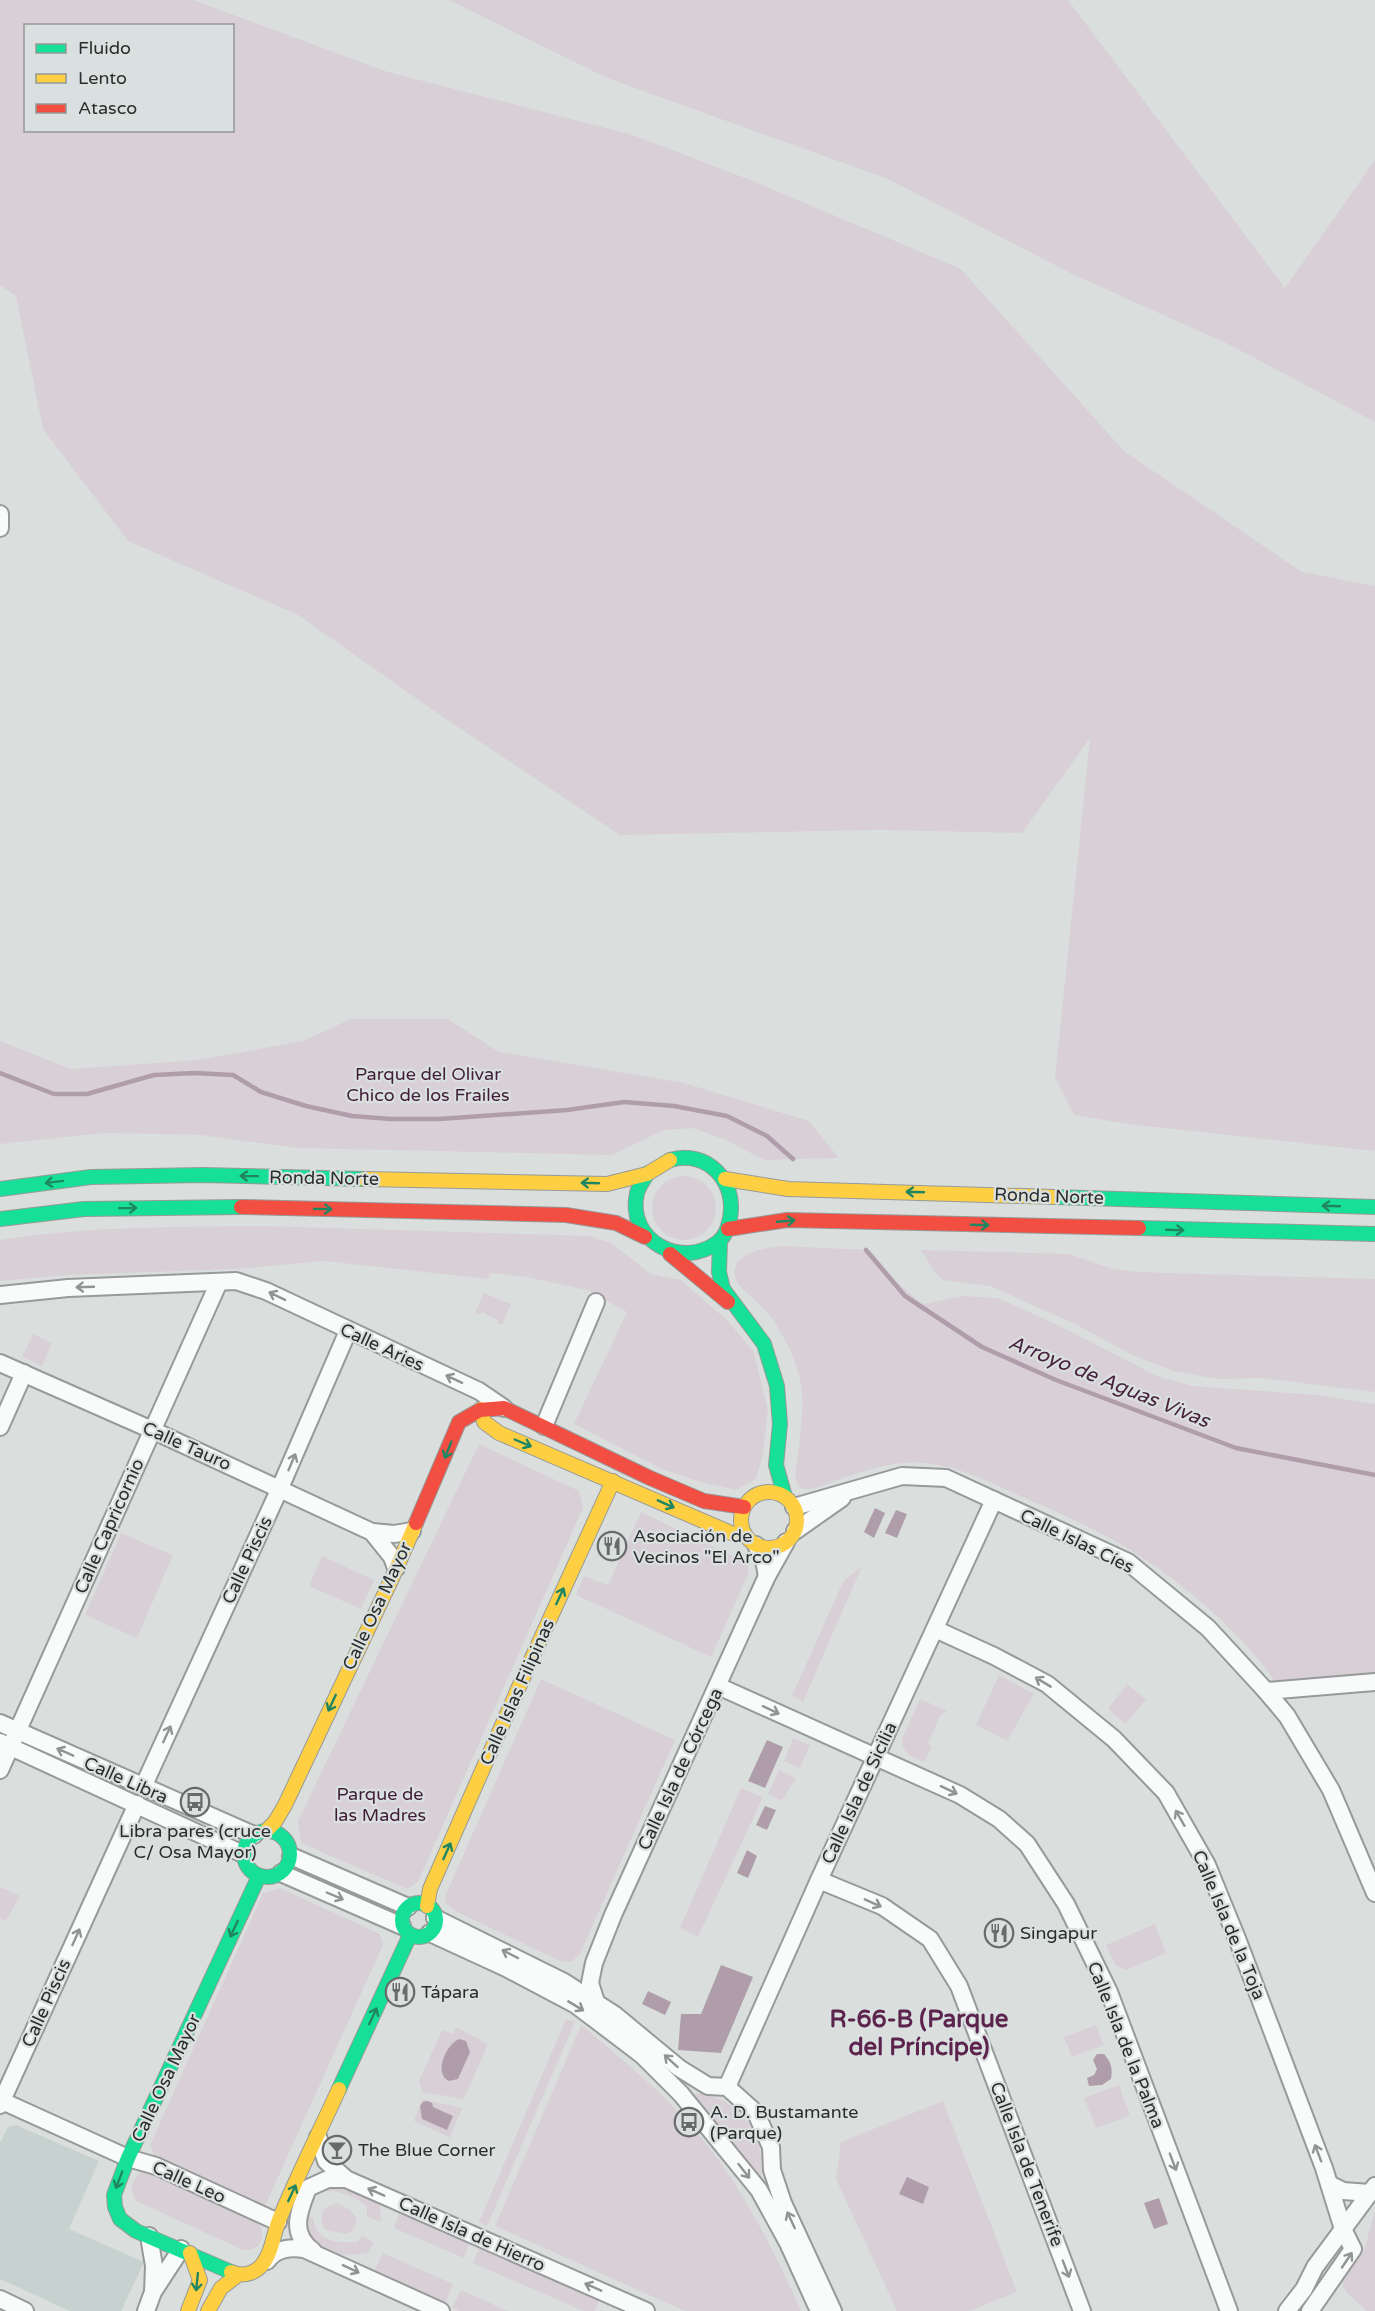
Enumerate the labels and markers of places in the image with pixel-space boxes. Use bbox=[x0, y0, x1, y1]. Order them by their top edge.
place label: Asociación de Vecinos "El Arco" bbox=[633, 1525, 780, 1568]
restaurant icon: Asociación de Vecinos "El Arco" bbox=[596, 1530, 628, 1562]
bus stop icon: Libra pares (cruce C/ Osa Mayor) bbox=[179, 1786, 211, 1818]
place label: Libra pares (cruce C/ Osa Mayor) bbox=[119, 1820, 271, 1863]
restaurant icon: Singapur bbox=[983, 1917, 1015, 1949]
place label: Singapur bbox=[1020, 1922, 1097, 1944]
restaurant icon: Tápara bbox=[384, 1976, 416, 2008]
place label: Tápara bbox=[421, 1981, 479, 2003]
place label: A. D. Bustamante (Parque) bbox=[710, 2101, 858, 2144]
bus stop icon: A. D. Bustamante (Parque) bbox=[673, 2106, 705, 2138]
bar icon: The Blue Corner bbox=[321, 2134, 353, 2166]
place label: The Blue Corner bbox=[358, 2139, 496, 2161]

